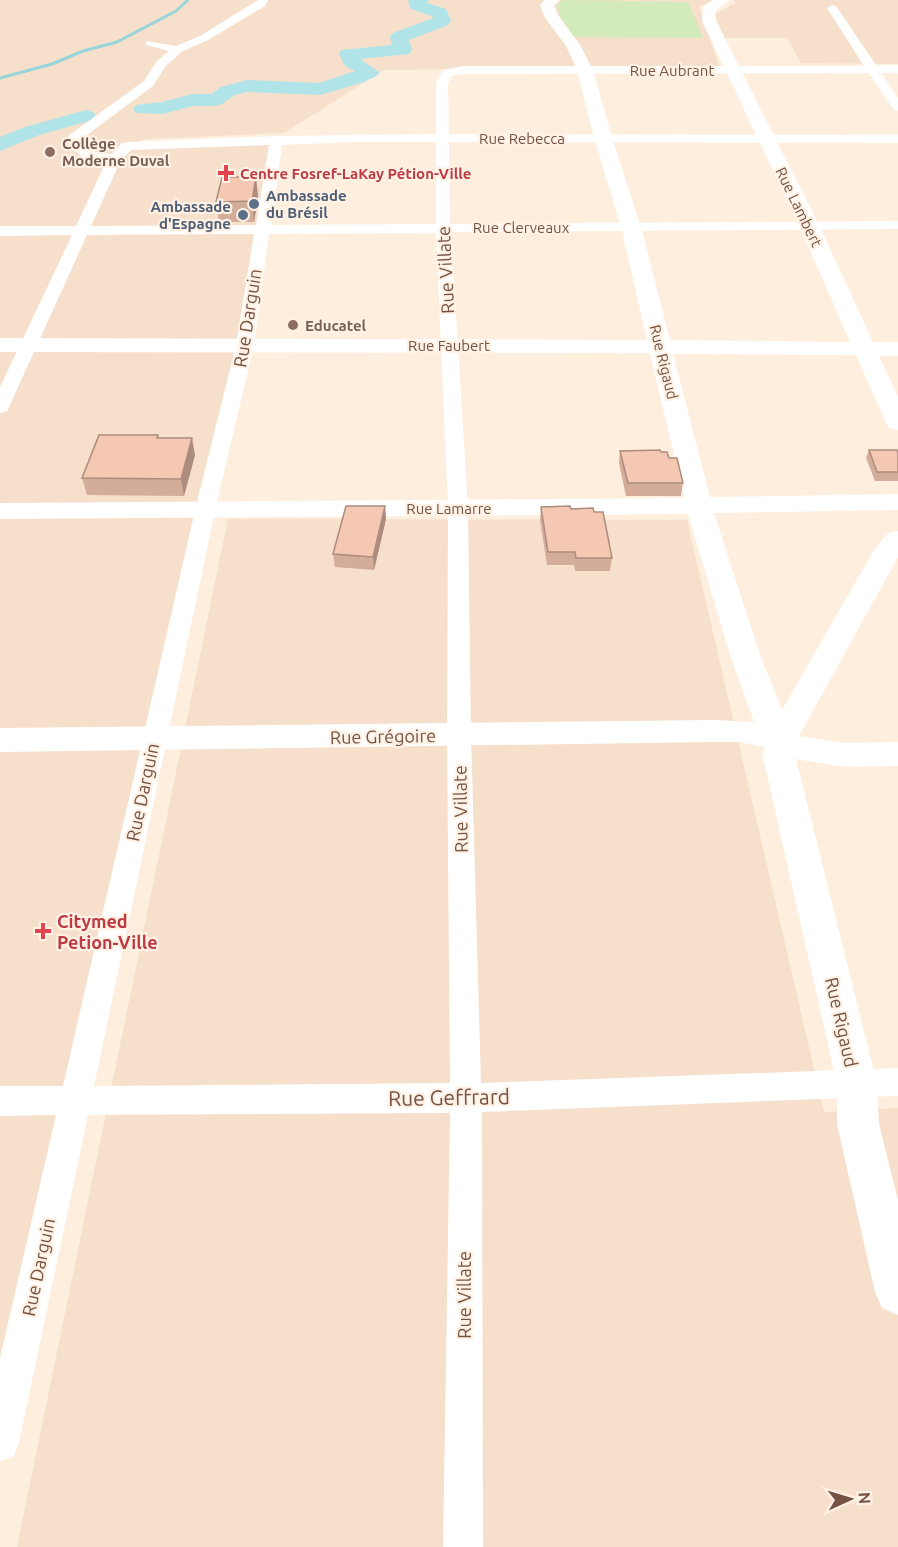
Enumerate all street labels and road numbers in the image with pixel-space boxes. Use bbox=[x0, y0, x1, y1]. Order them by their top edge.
street label: Rue Aubrant bbox=[630, 62, 714, 79]
street label: Rue Rebecca bbox=[479, 130, 565, 147]
street label: Rue Lambert bbox=[772, 164, 826, 250]
street label: Rue Clerveaux bbox=[473, 219, 570, 236]
street label: Rue Villate bbox=[433, 226, 457, 314]
street label: Rue Darguin bbox=[229, 267, 265, 369]
street label: Rue Rigaud bbox=[647, 323, 681, 401]
street label: Rue Faubert bbox=[408, 337, 490, 354]
street label: Rue Lamarre bbox=[406, 500, 492, 517]
street label: Rue Grégoire bbox=[330, 725, 436, 747]
street label: Rue Darguin bbox=[122, 741, 162, 843]
street label: Rue Villate bbox=[449, 765, 471, 853]
street label: Rue Rigaud bbox=[822, 975, 862, 1069]
street label: Rue Geffrard bbox=[388, 1084, 510, 1110]
street label: Rue Darguin bbox=[18, 1216, 58, 1318]
street label: Rue Villate bbox=[454, 1251, 474, 1339]

